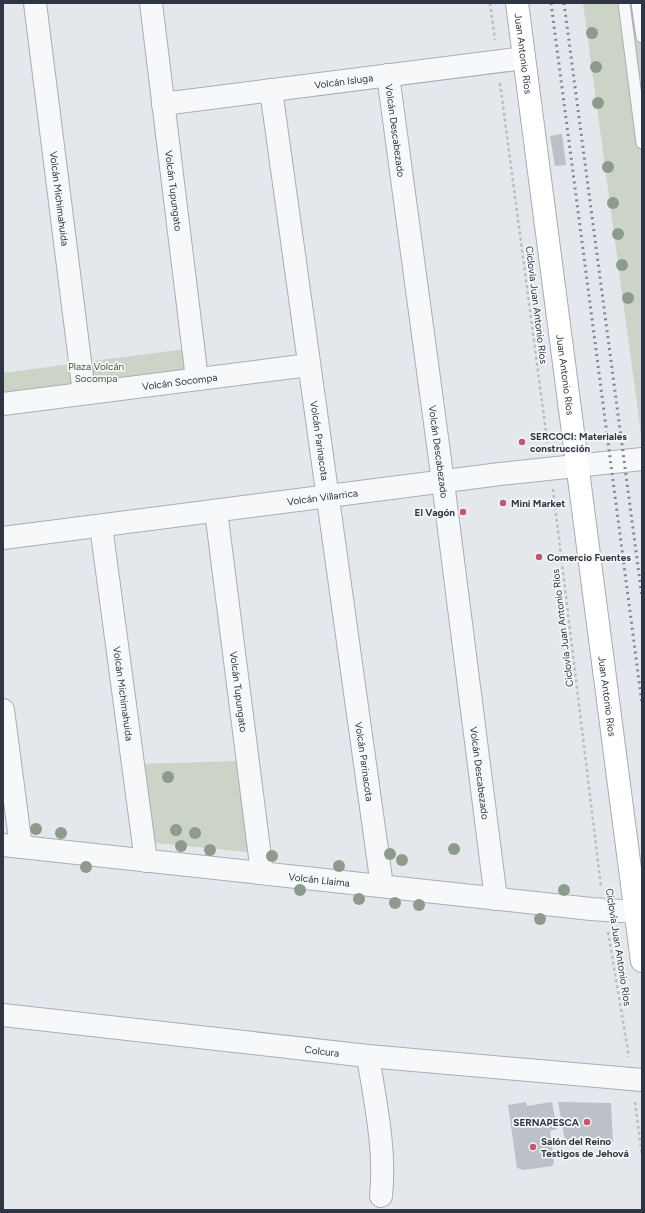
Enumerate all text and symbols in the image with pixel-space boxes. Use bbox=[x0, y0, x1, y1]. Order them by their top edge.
street label: Juan Antonio Ríos bbox=[511, 13, 535, 95]
street label: Volcán Isluga bbox=[313, 71, 374, 92]
street label: Volcán Descabezado bbox=[382, 83, 408, 178]
street label: Volcán Tupungato bbox=[162, 149, 185, 232]
street label: Volcán Michimahuida bbox=[47, 150, 71, 247]
street label: Ciclovía Juan Antonio Ríos bbox=[523, 245, 550, 365]
street label: Juan Antonio Ríos bbox=[553, 334, 577, 416]
park label: Plaza Volcán Socompa bbox=[68, 360, 125, 385]
street label: Volcán Socompa bbox=[141, 371, 218, 393]
street label: Volcán Parinacota bbox=[307, 400, 331, 481]
street label: Volcán Descabezado bbox=[426, 404, 451, 499]
place label: SERCOCI: Materiales construcción bbox=[530, 430, 627, 455]
marker: SERCOCI: Materiales construcción bbox=[517, 437, 527, 447]
street label: Volcán Villarrica bbox=[286, 486, 359, 508]
place label: Mini Market bbox=[511, 497, 565, 510]
marker: Mini Market bbox=[498, 498, 508, 508]
place label: El Vagón bbox=[415, 506, 455, 519]
marker: El Vagón bbox=[458, 507, 468, 517]
place label: Comercio Fuentes bbox=[547, 551, 631, 564]
marker: Comercio Fuentes bbox=[534, 552, 544, 562]
street label: Ciclovía Juan Antonio Ríos bbox=[549, 568, 576, 688]
street label: Volcán Michimahuida bbox=[110, 645, 136, 742]
street label: Volcán Tupungato bbox=[227, 650, 250, 733]
street label: Juan Antonio Ríos bbox=[595, 655, 619, 738]
street label: Volcán Parinacota bbox=[352, 721, 376, 802]
street label: Volcán Descabezado bbox=[467, 726, 492, 821]
street label: Volcán Llaima bbox=[288, 870, 350, 890]
street label: Ciclovía Juan Antonio Ríos bbox=[603, 887, 634, 1007]
street label: Colcura bbox=[304, 1043, 340, 1060]
place label: SERNAPESCA bbox=[513, 1116, 580, 1129]
marker: SERNAPESCA bbox=[582, 1117, 592, 1127]
place label: Salón del Reino Testigos de Jehová bbox=[541, 1135, 629, 1160]
marker: Salón del Reino Testigos de Jehová bbox=[528, 1142, 538, 1152]

